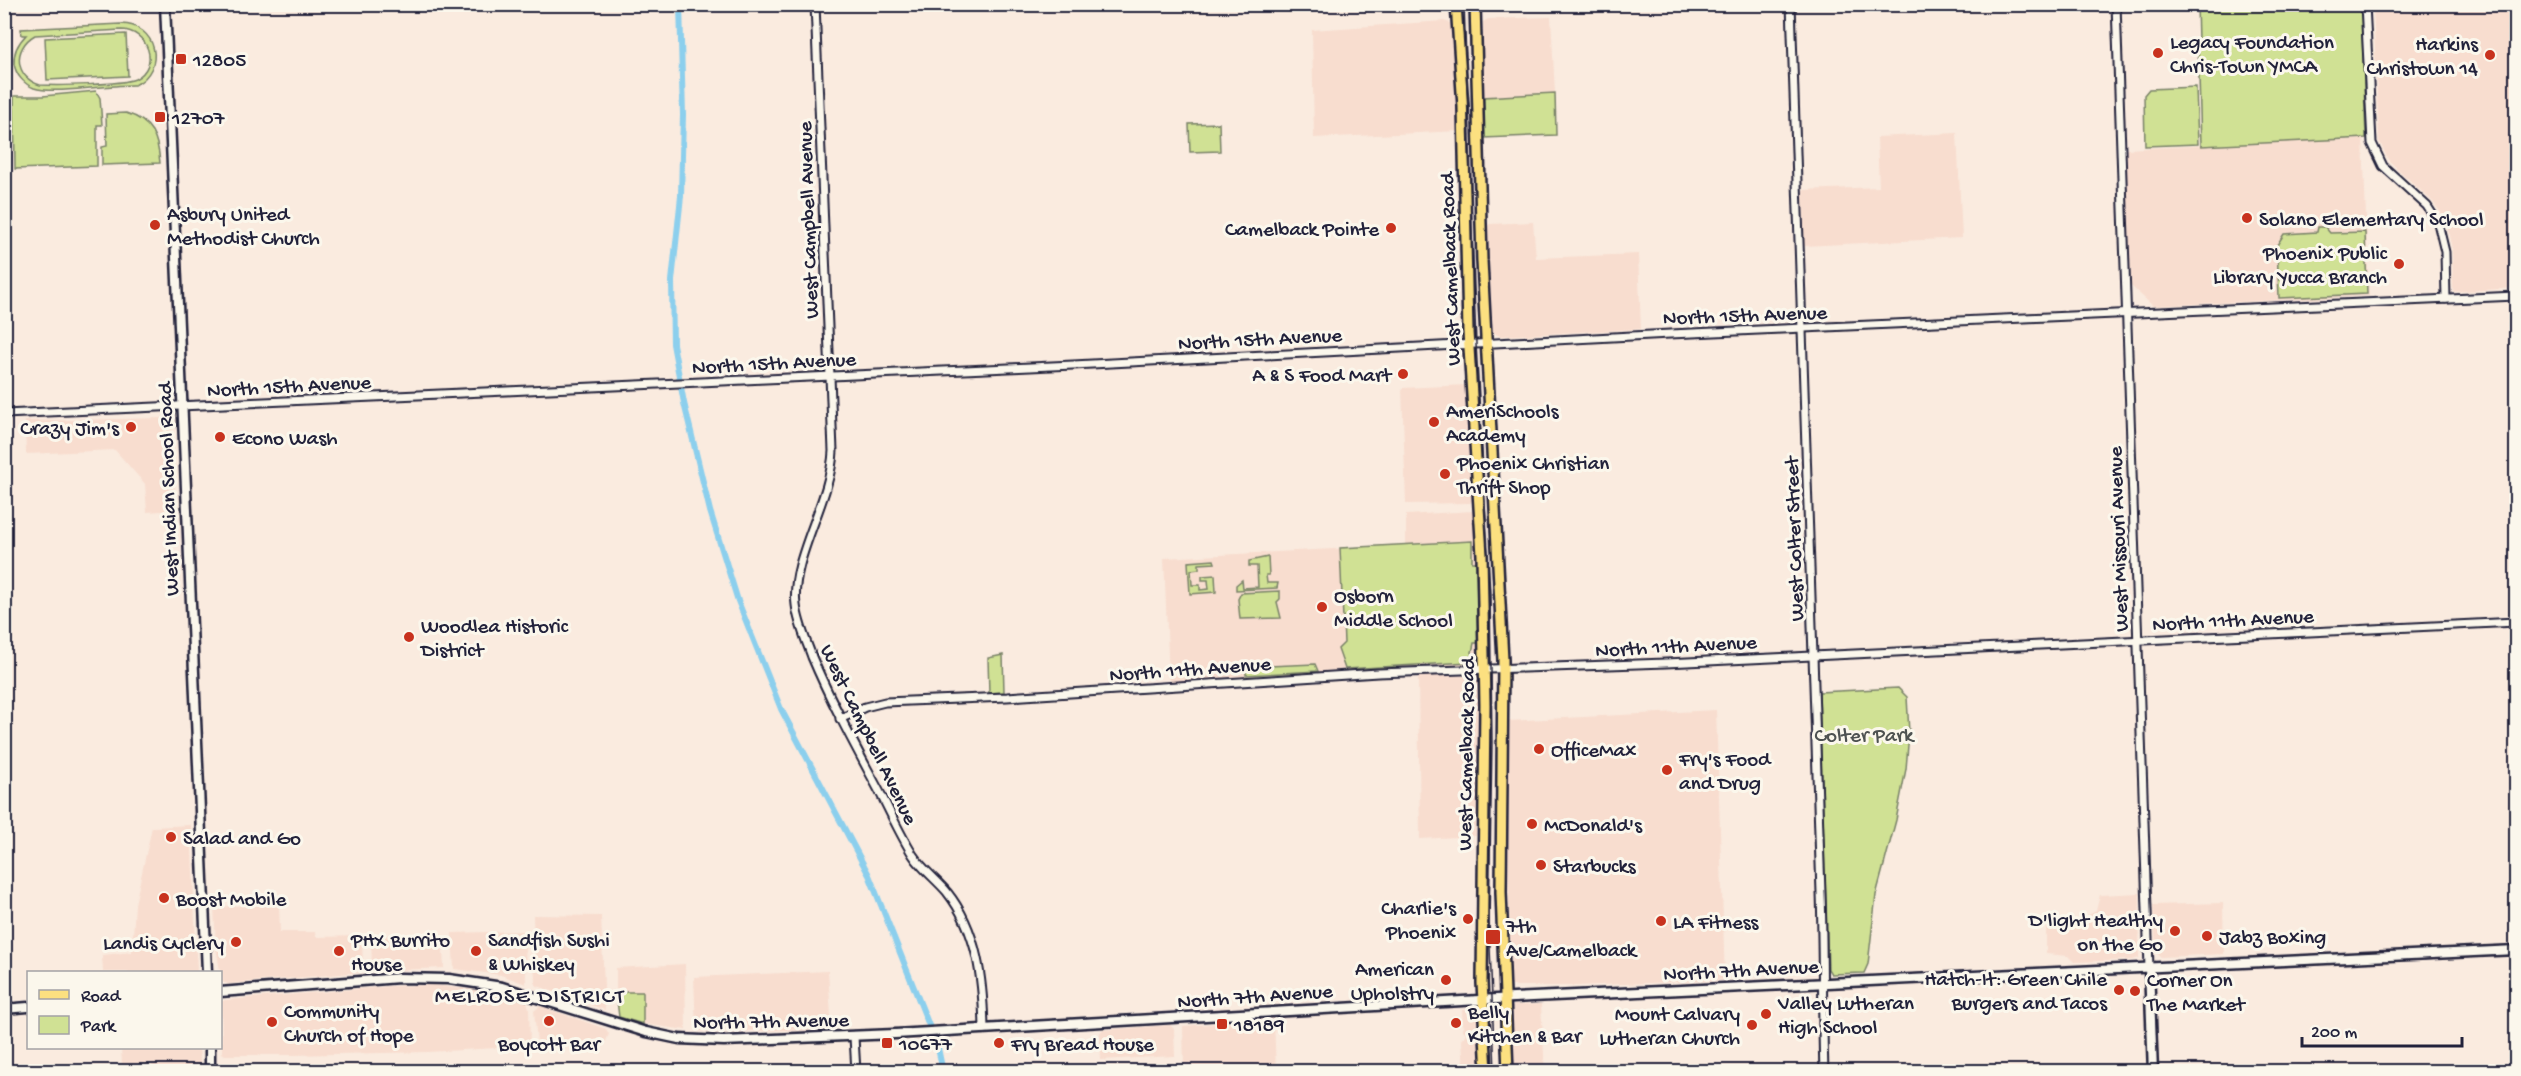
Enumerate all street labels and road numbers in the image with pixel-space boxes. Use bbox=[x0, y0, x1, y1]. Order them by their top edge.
street label: West Campbell Avenue bbox=[795, 120, 826, 319]
street label: West Camelback Road bbox=[1437, 170, 1468, 366]
street label: North 15th Avenue bbox=[1663, 302, 1829, 333]
street label: North 15th Avenue bbox=[1177, 325, 1344, 358]
street label: North 15th Avenue bbox=[691, 349, 858, 382]
street label: North 15th Avenue bbox=[206, 372, 373, 405]
street label: West Indian School Road bbox=[154, 380, 187, 596]
street label: West Missouri Avenue bbox=[2105, 445, 2136, 632]
street label: West Colter Street bbox=[1781, 454, 1812, 622]
street label: North 11th Avenue bbox=[2152, 606, 2316, 639]
street label: North 11th Avenue bbox=[1595, 632, 1759, 665]
street label: West Campbell Avenue bbox=[812, 641, 922, 831]
street label: North 11th Avenue bbox=[1109, 653, 1273, 690]
street label: West Camelback Road bbox=[1454, 655, 1483, 851]
street label: North 7th Avenue bbox=[1663, 956, 1821, 989]
street label: North 7th Avenue bbox=[1177, 981, 1335, 1016]
street label: North 7th Avenue bbox=[693, 1010, 850, 1037]

